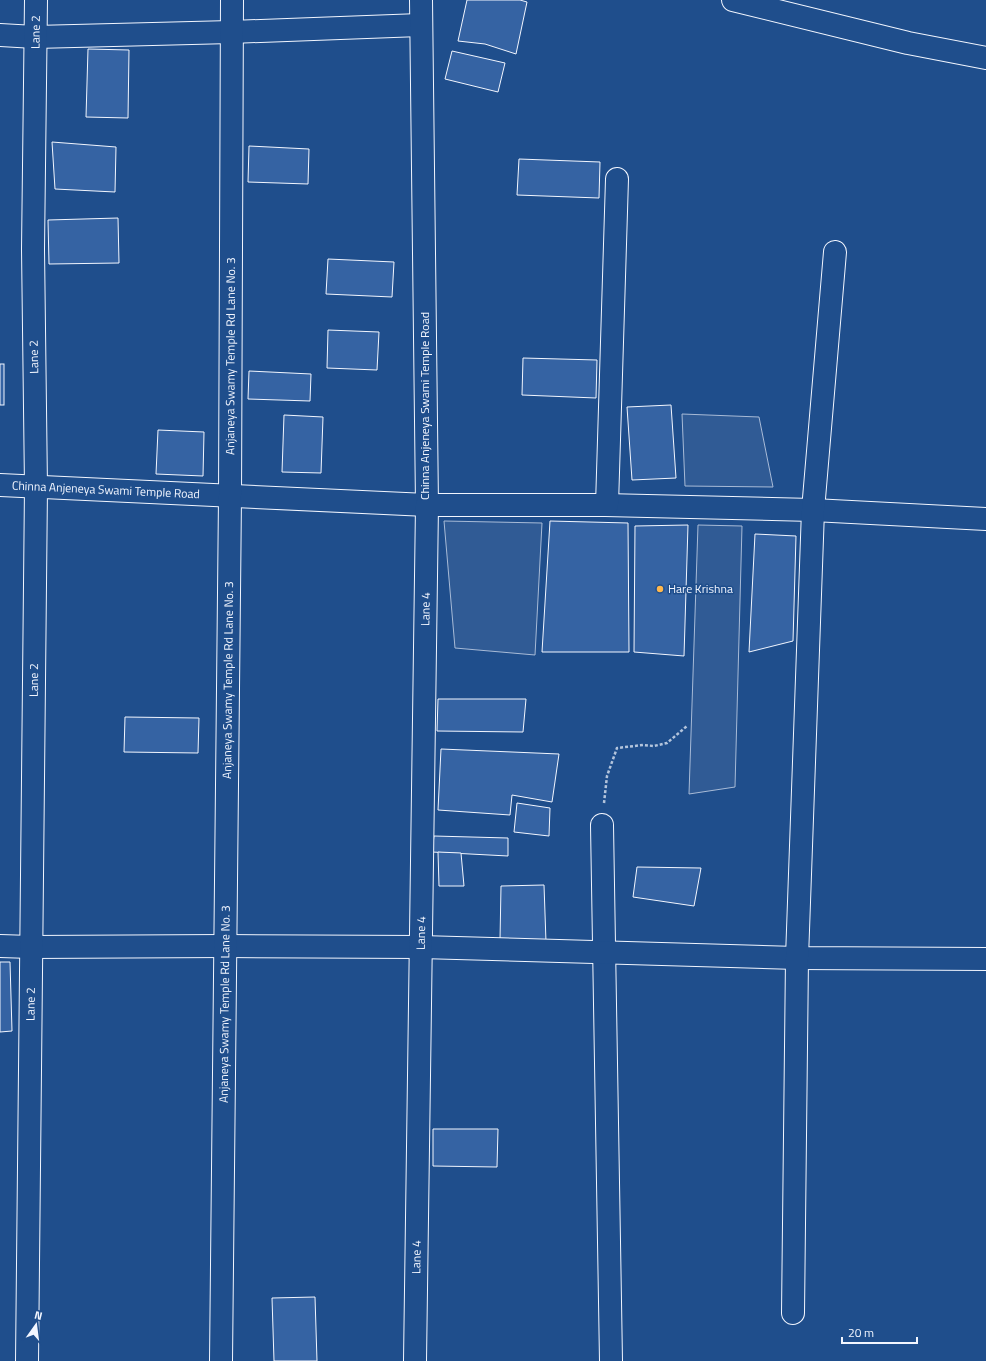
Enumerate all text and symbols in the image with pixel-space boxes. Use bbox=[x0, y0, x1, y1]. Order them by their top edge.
street label: Lane 2 bbox=[25, 15, 45, 49]
street label: Anjaneya Swamy Temple Rd Lane No. 3 bbox=[220, 257, 240, 455]
street label: Chinna Anjeneya Swami Temple Road bbox=[415, 312, 434, 500]
street label: Lane 2 bbox=[24, 340, 43, 374]
street label: Chinna Anjeneya Swami Temple Road bbox=[11, 476, 200, 503]
place label: Hare Krishna bbox=[668, 579, 733, 598]
street label: Anjaneya Swamy Temple Rd Lane No. 3 bbox=[217, 581, 238, 779]
marker: Hare Krishna bbox=[655, 584, 665, 594]
street label: Lane 4 bbox=[415, 592, 435, 626]
street label: Lane 2 bbox=[24, 663, 43, 697]
street label: Anjaneya Swamy Temple Rd Lane No. 3 bbox=[214, 905, 235, 1103]
street label: Lane 4 bbox=[411, 916, 430, 950]
street label: Lane 2 bbox=[21, 987, 40, 1021]
street label: Lane 4 bbox=[406, 1240, 426, 1274]
north arrow bbox=[16, 1305, 56, 1345]
text: N bbox=[33, 1307, 44, 1324]
scale bar bbox=[842, 1319, 917, 1345]
text: 20 m bbox=[848, 1323, 874, 1342]

